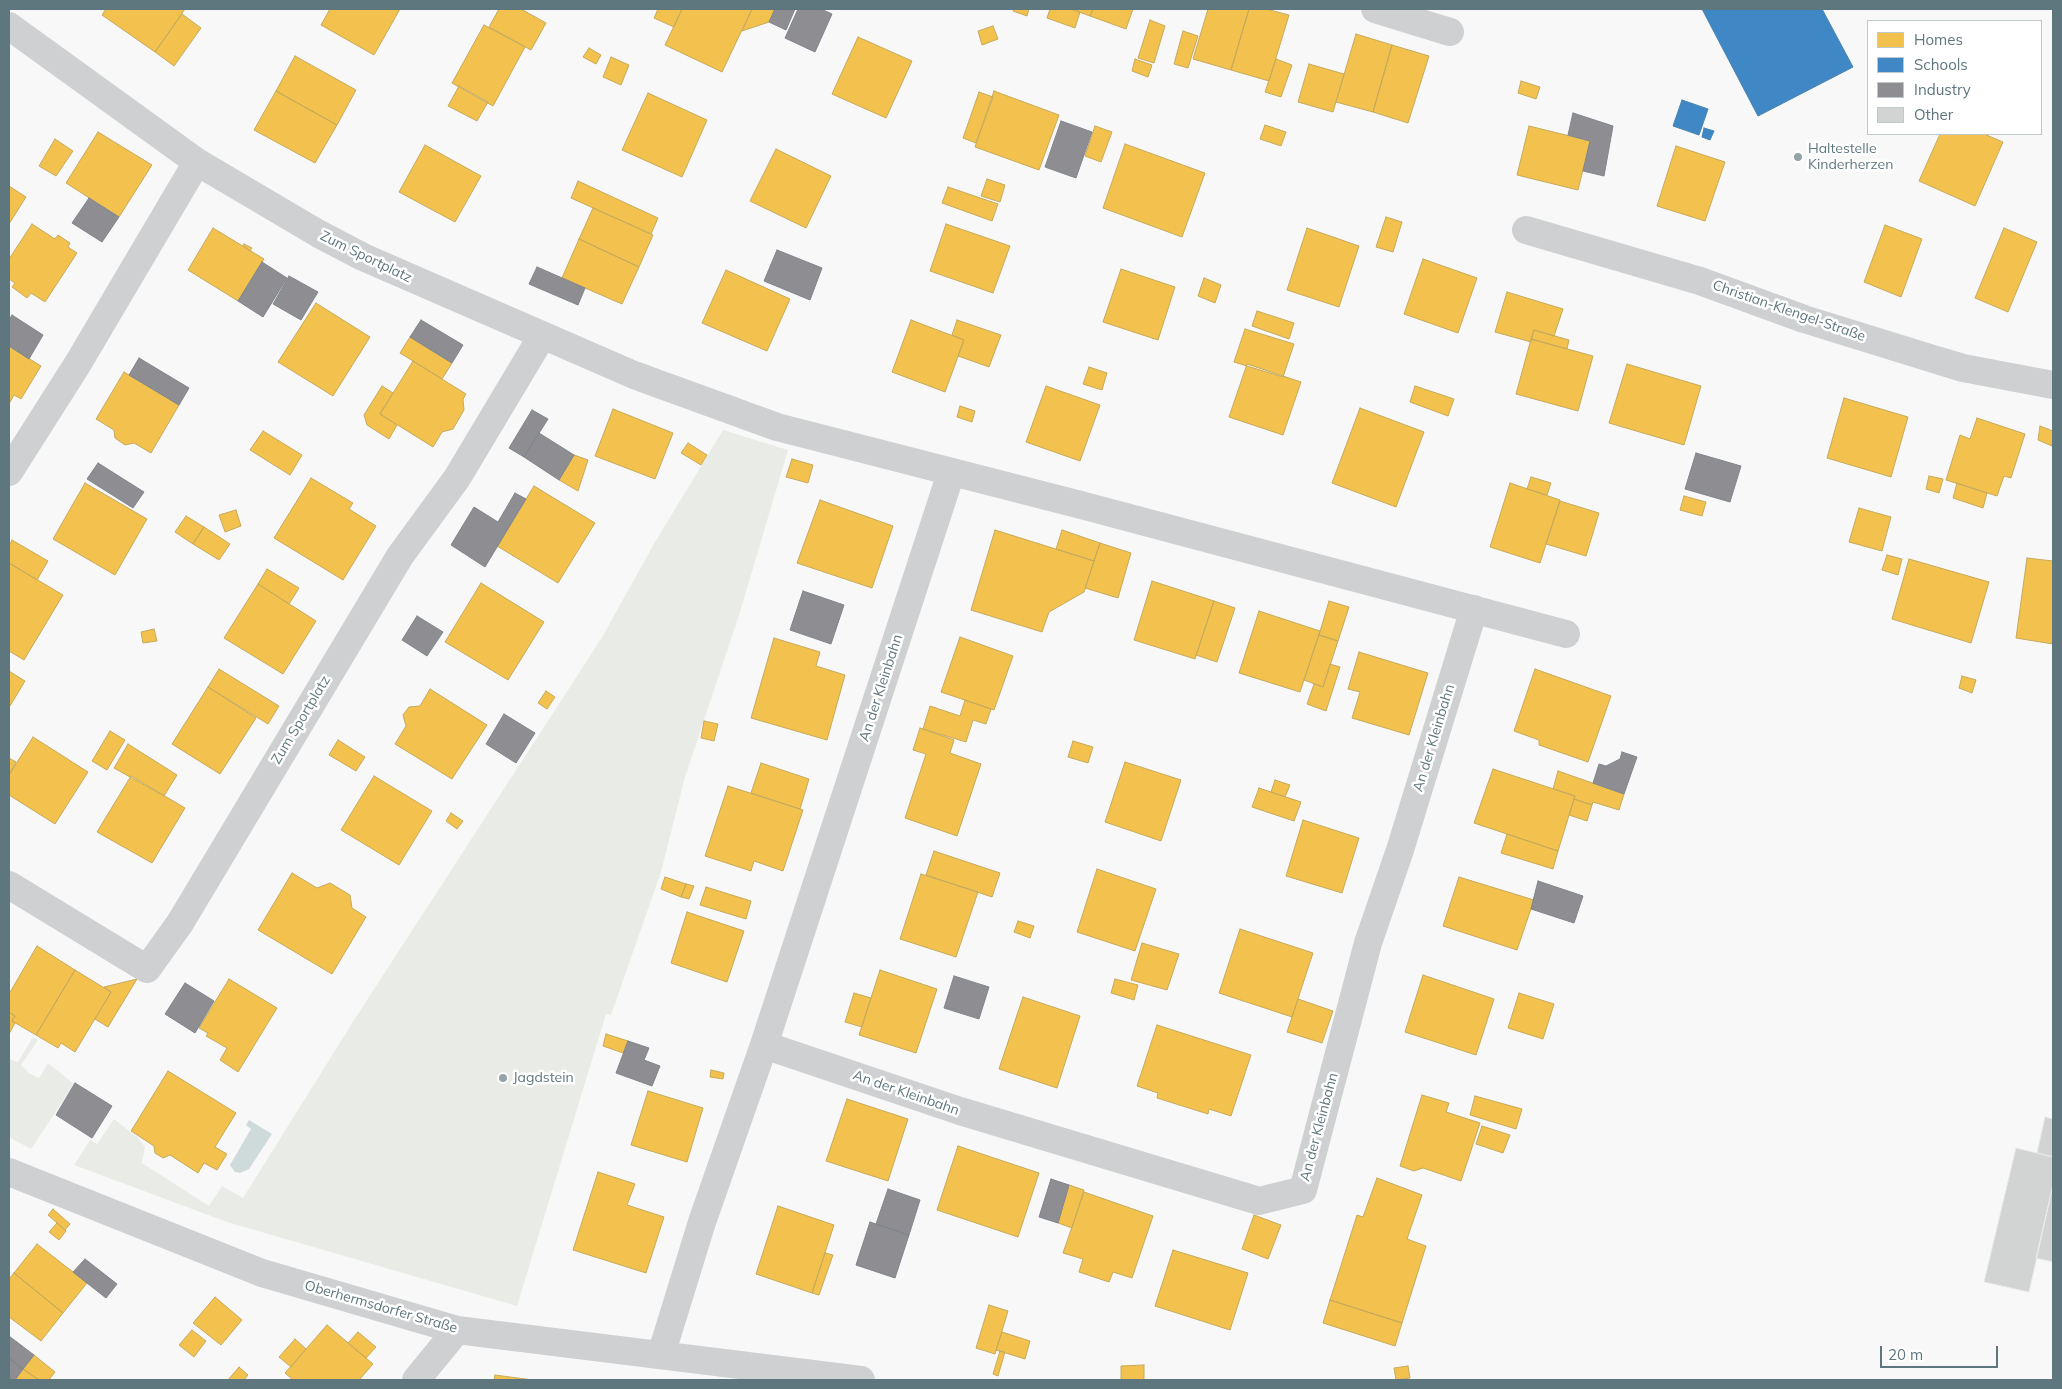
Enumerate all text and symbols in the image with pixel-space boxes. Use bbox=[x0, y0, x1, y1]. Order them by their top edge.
legend bbox=[1867, 20, 2042, 135]
text: Homes bbox=[1914, 30, 1963, 49]
text: Schools bbox=[1914, 55, 1968, 74]
text: Industry bbox=[1914, 80, 1971, 99]
text: Other bbox=[1914, 105, 1953, 124]
place label: Haltestelle Kinderherzen bbox=[1808, 141, 1893, 174]
marker: Haltestelle Kinderherzen bbox=[1792, 151, 1804, 163]
street label: Zum Sportplatz bbox=[317, 228, 415, 286]
street label: Christian-Klengel-Straße bbox=[1710, 277, 1868, 345]
street label: An der Kleinbahn bbox=[856, 632, 906, 744]
street label: Zum Sportplatz bbox=[268, 673, 334, 767]
street label: An der Kleinbahn bbox=[1410, 682, 1458, 794]
street label: An der Kleinbahn bbox=[851, 1067, 961, 1119]
place label: Jagdstein bbox=[513, 1070, 574, 1086]
street label: An der Kleinbahn bbox=[1296, 1071, 1342, 1183]
marker: Jagdstein bbox=[497, 1072, 509, 1084]
street label: Oberhermsdorfer Straße bbox=[303, 1277, 459, 1337]
scale bar bbox=[1882, 1336, 2000, 1368]
text: 20 m bbox=[1888, 1345, 1923, 1364]

